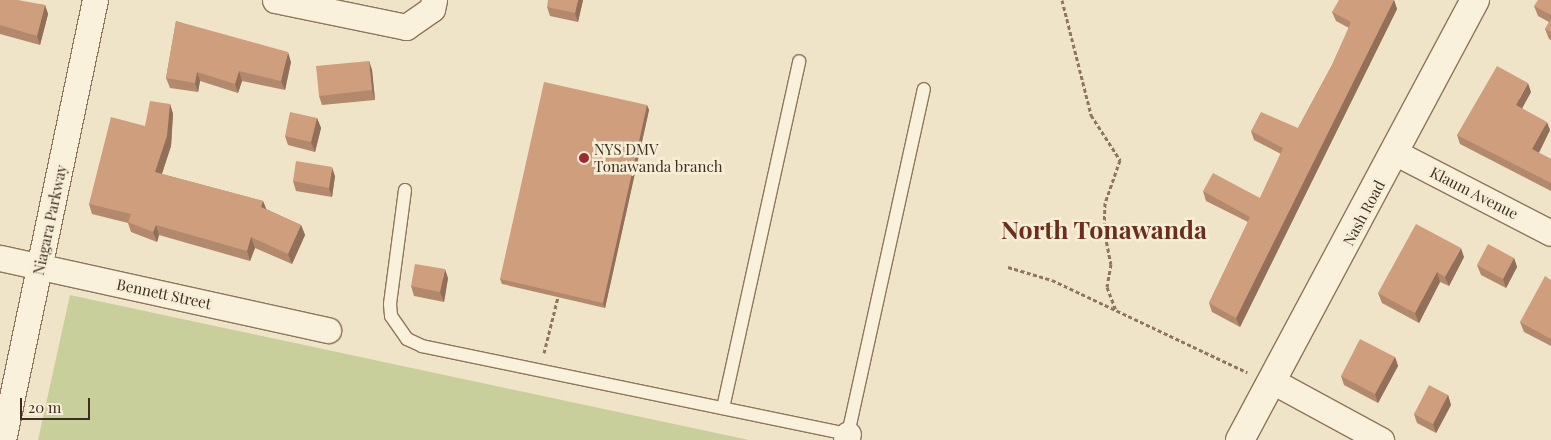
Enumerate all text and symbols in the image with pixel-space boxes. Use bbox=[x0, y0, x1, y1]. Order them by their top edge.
place label: NYS DMV Tonawanda branch bbox=[594, 140, 723, 175]
marker: NYS DMV Tonawanda branch bbox=[578, 152, 590, 164]
street label: Niagara Parkway bbox=[29, 163, 71, 277]
street label: Klaum Avenue bbox=[1427, 163, 1521, 223]
street label: Nash Road bbox=[1339, 177, 1389, 249]
district label: North Tonawanda bbox=[1001, 214, 1207, 244]
street label: Bennett Street bbox=[115, 275, 213, 313]
scale bar bbox=[22, 388, 92, 420]
text: 20 m bbox=[28, 397, 61, 417]

